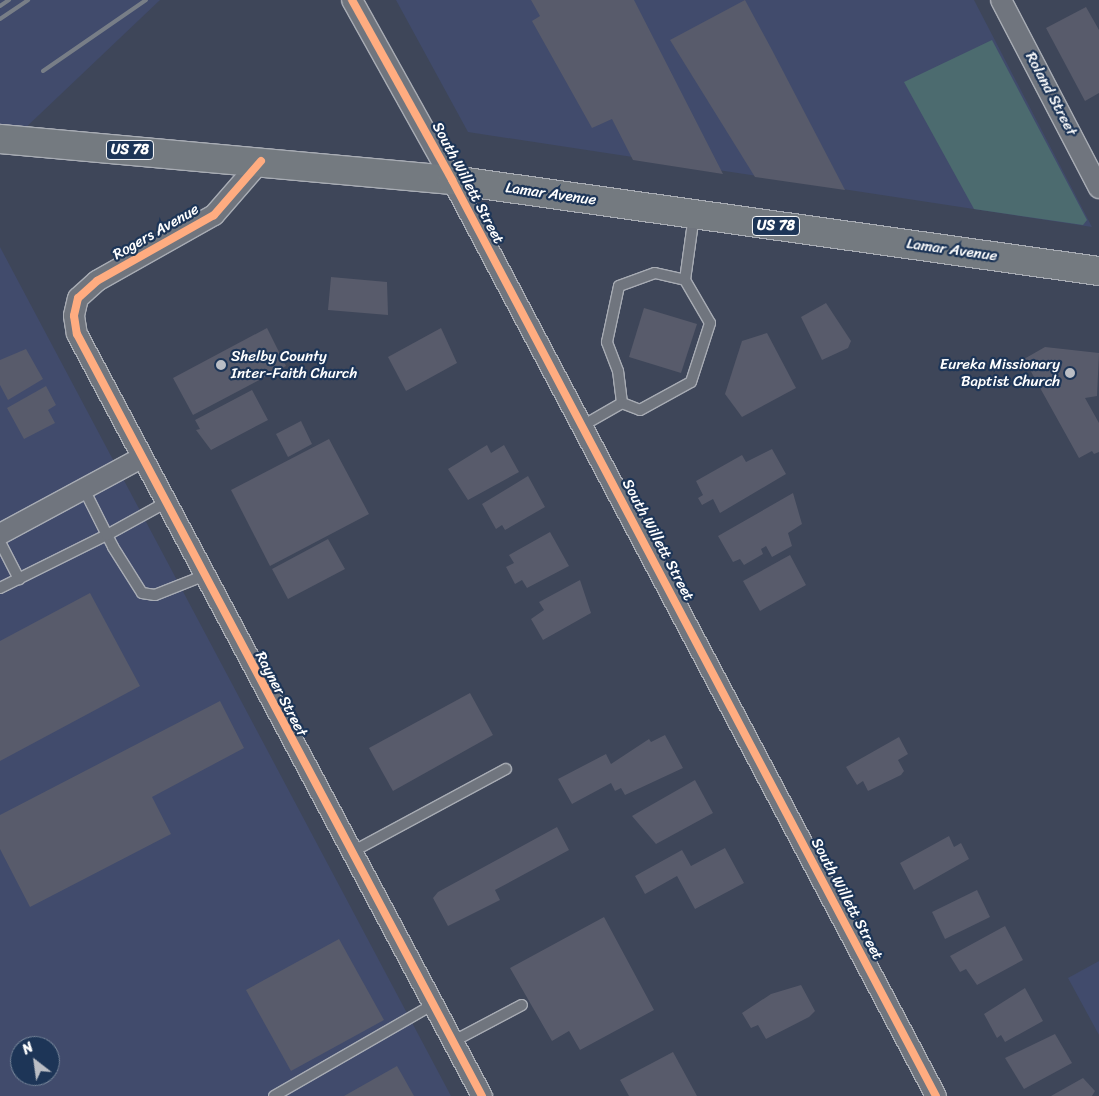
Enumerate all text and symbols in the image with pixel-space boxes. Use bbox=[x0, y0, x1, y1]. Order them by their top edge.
street label: Roland Street bbox=[1021, 49, 1081, 139]
street label: South Willett Street bbox=[428, 119, 508, 247]
road number: US 78 bbox=[105, 138, 155, 162]
street label: Lamar Avenue bbox=[504, 179, 598, 209]
street label: Rogers Avenue bbox=[110, 200, 202, 264]
road number: US 78 bbox=[751, 215, 801, 238]
street label: Lamar Avenue bbox=[905, 235, 999, 265]
place label: Shelby County Inter-Faith Church bbox=[231, 347, 357, 382]
place label: Eureka Missionary Baptist Church bbox=[939, 355, 1060, 390]
marker: Shelby County Inter-Faith Church bbox=[215, 359, 227, 371]
marker: Eureka Missionary Baptist Church bbox=[1064, 367, 1076, 379]
street label: South Willett Street bbox=[618, 476, 698, 604]
street label: Rayner Street bbox=[251, 648, 311, 740]
street label: South Willett Street bbox=[807, 835, 887, 963]
text: N bbox=[17, 1035, 38, 1062]
north arrow bbox=[10, 1036, 60, 1086]

